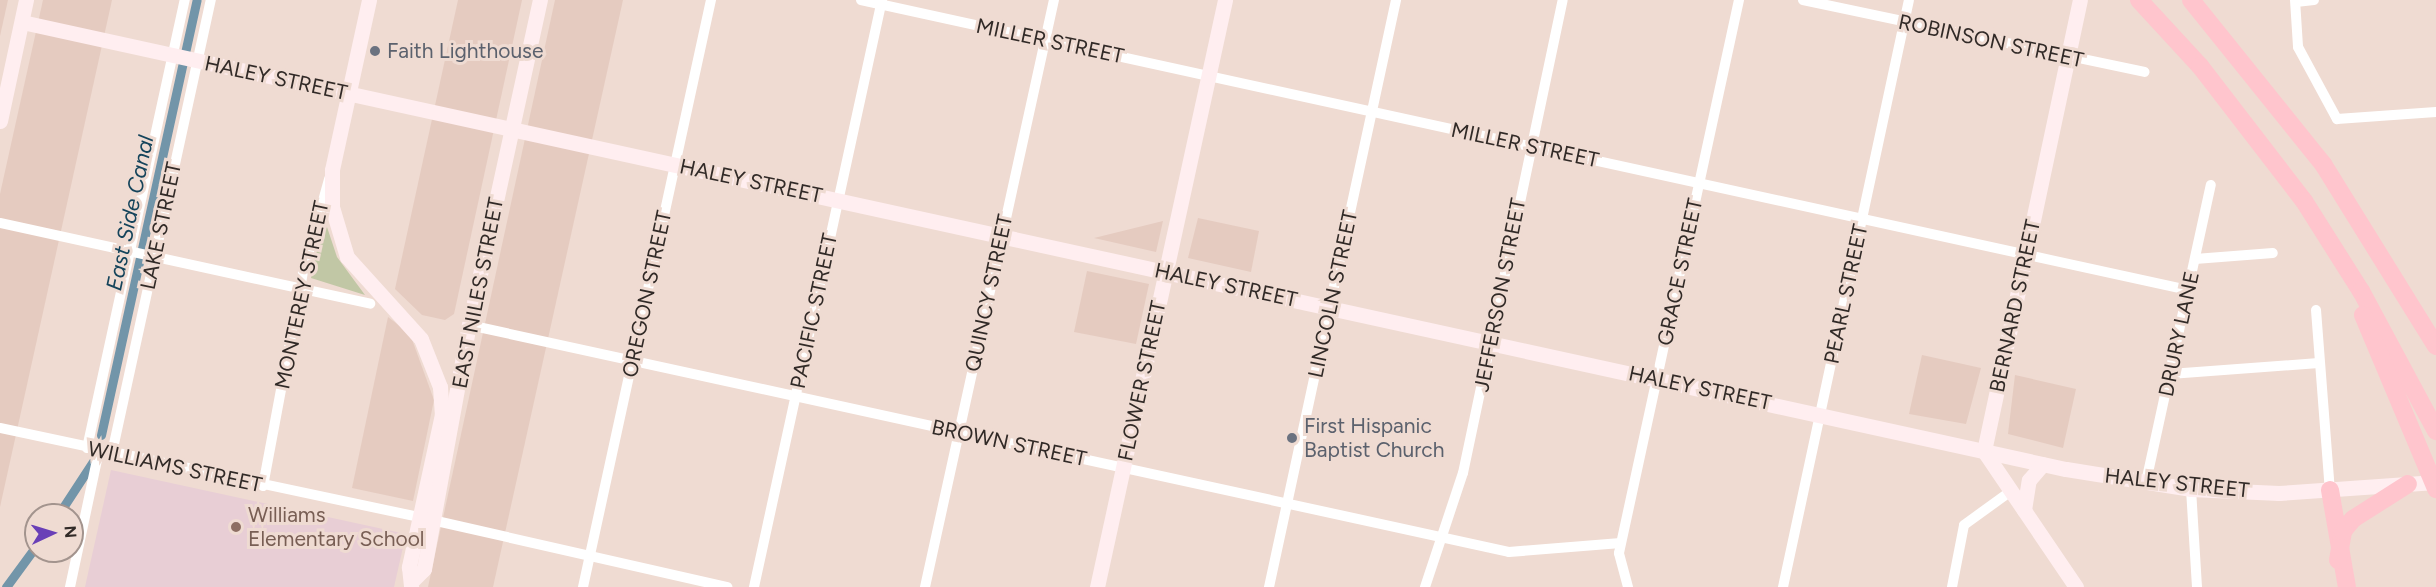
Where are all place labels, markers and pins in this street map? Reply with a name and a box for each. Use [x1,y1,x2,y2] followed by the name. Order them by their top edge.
[387,38,543,64] place label: Faith Lighthouse
[368,44,382,58] marker: Faith Lighthouse
[1304,413,1444,463] place label: First Hispanic Baptist Church
[1285,431,1299,445] marker: First Hispanic Baptist Church
[248,502,424,552] place label: Williams Elementary School
[229,520,243,534] marker: Williams Elementary School

